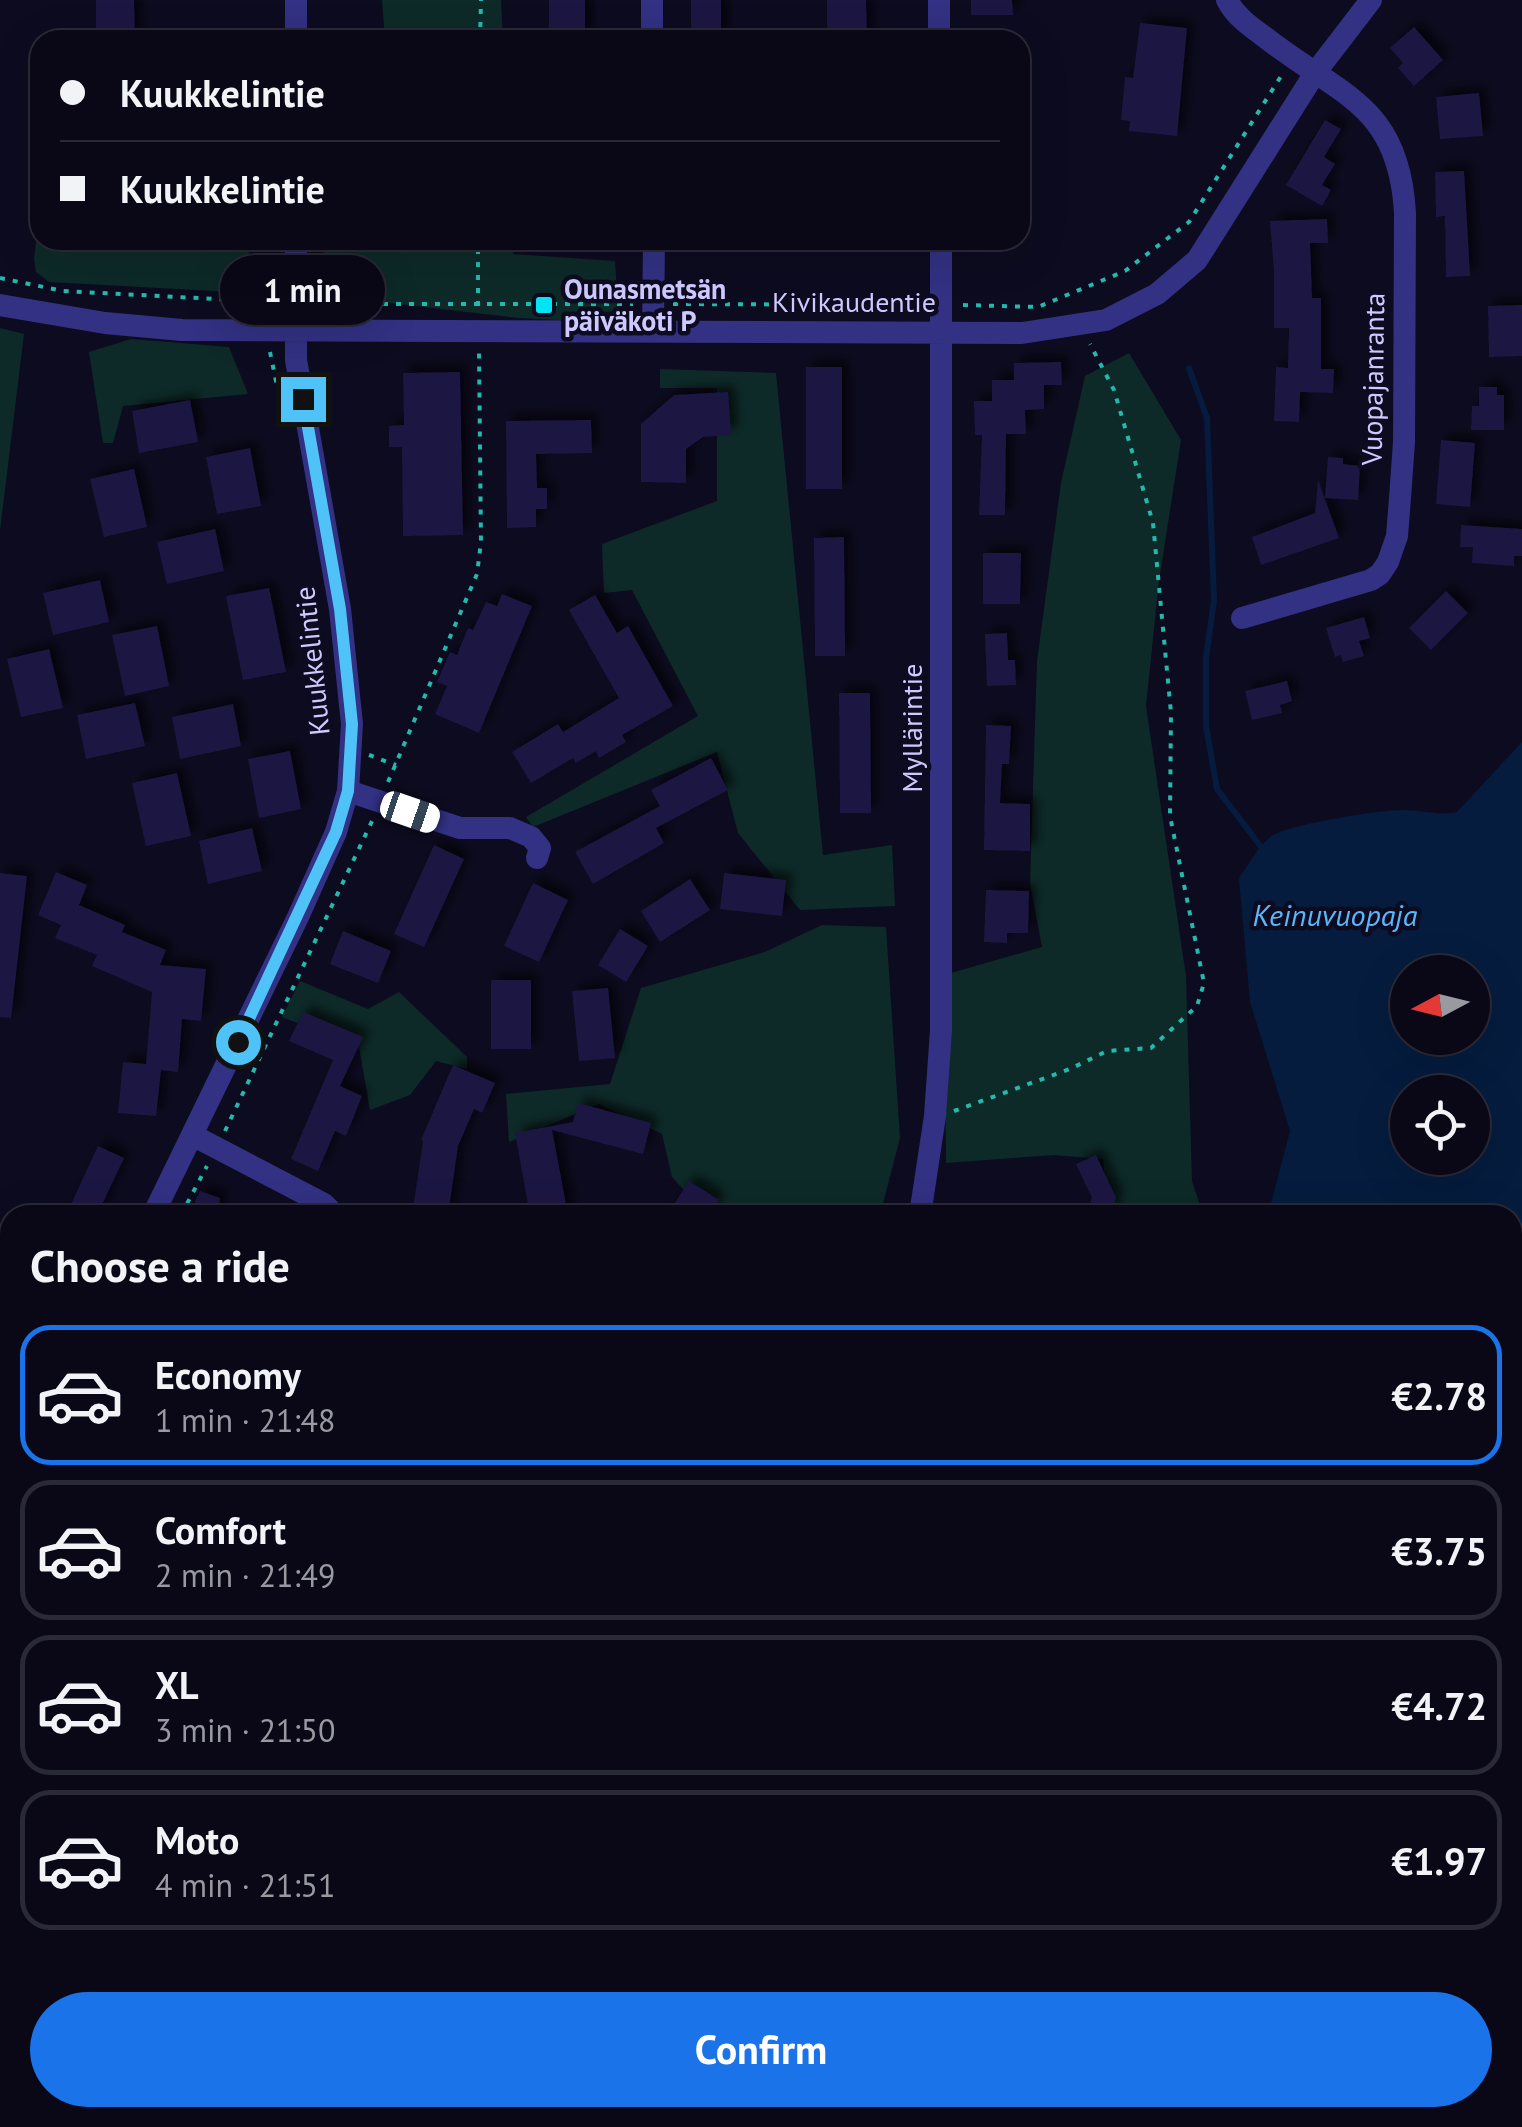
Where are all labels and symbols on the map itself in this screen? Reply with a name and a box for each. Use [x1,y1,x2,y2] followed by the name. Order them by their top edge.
[220,254,386,324] callout: 1 min
[564,270,726,339] place label: Ounasmetsän päiväkoti P
[772,283,936,320] street label: Kivikaudentie
[1352,292,1393,467] street label: Vuopajanranta
[533,294,555,316] marker: Ounasmetsän päiväkoti P
[281,377,326,422] route end
[285,585,338,737] street label: Kuukkelintie
[893,664,930,793] street label: Myllärintie
[377,788,443,836] car
[1253,895,1418,934] water label: Keinuvuopaja
[1390,955,1490,1055] north arrow
[216,1020,261,1065] route start

